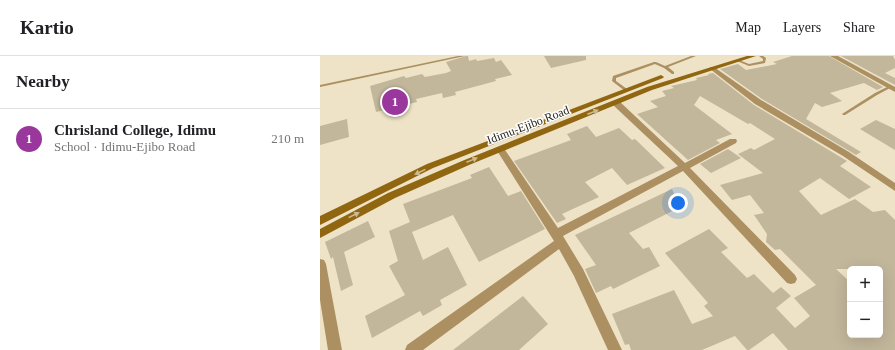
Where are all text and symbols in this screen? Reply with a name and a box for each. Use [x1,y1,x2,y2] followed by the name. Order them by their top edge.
[20,17,74,38] text: Kartio
[735,20,761,35] text: Map
[783,20,821,35] text: Layers
[843,20,875,35] text: Share
[16,72,70,91] text: Nearby
[382,87,408,117] pin: 1
[485,103,571,147] street label: Idimu-Ejibo Road
[587,109,599,115] one-way arrow
[54,122,216,138] text: Chrisland College, Idimu
[26,131,32,146] text: 1
[271,131,304,146] text: 210 m
[54,139,195,154] text: School · Idimu-Ejibo Road
[466,157,477,163] one-way arrow
[414,169,425,175] one-way arrow
[668,193,688,213] your location
[348,212,360,218] one-way arrow
[847,266,883,338] map controls
[847,266,883,302] button: +
[847,302,883,338] button: −

